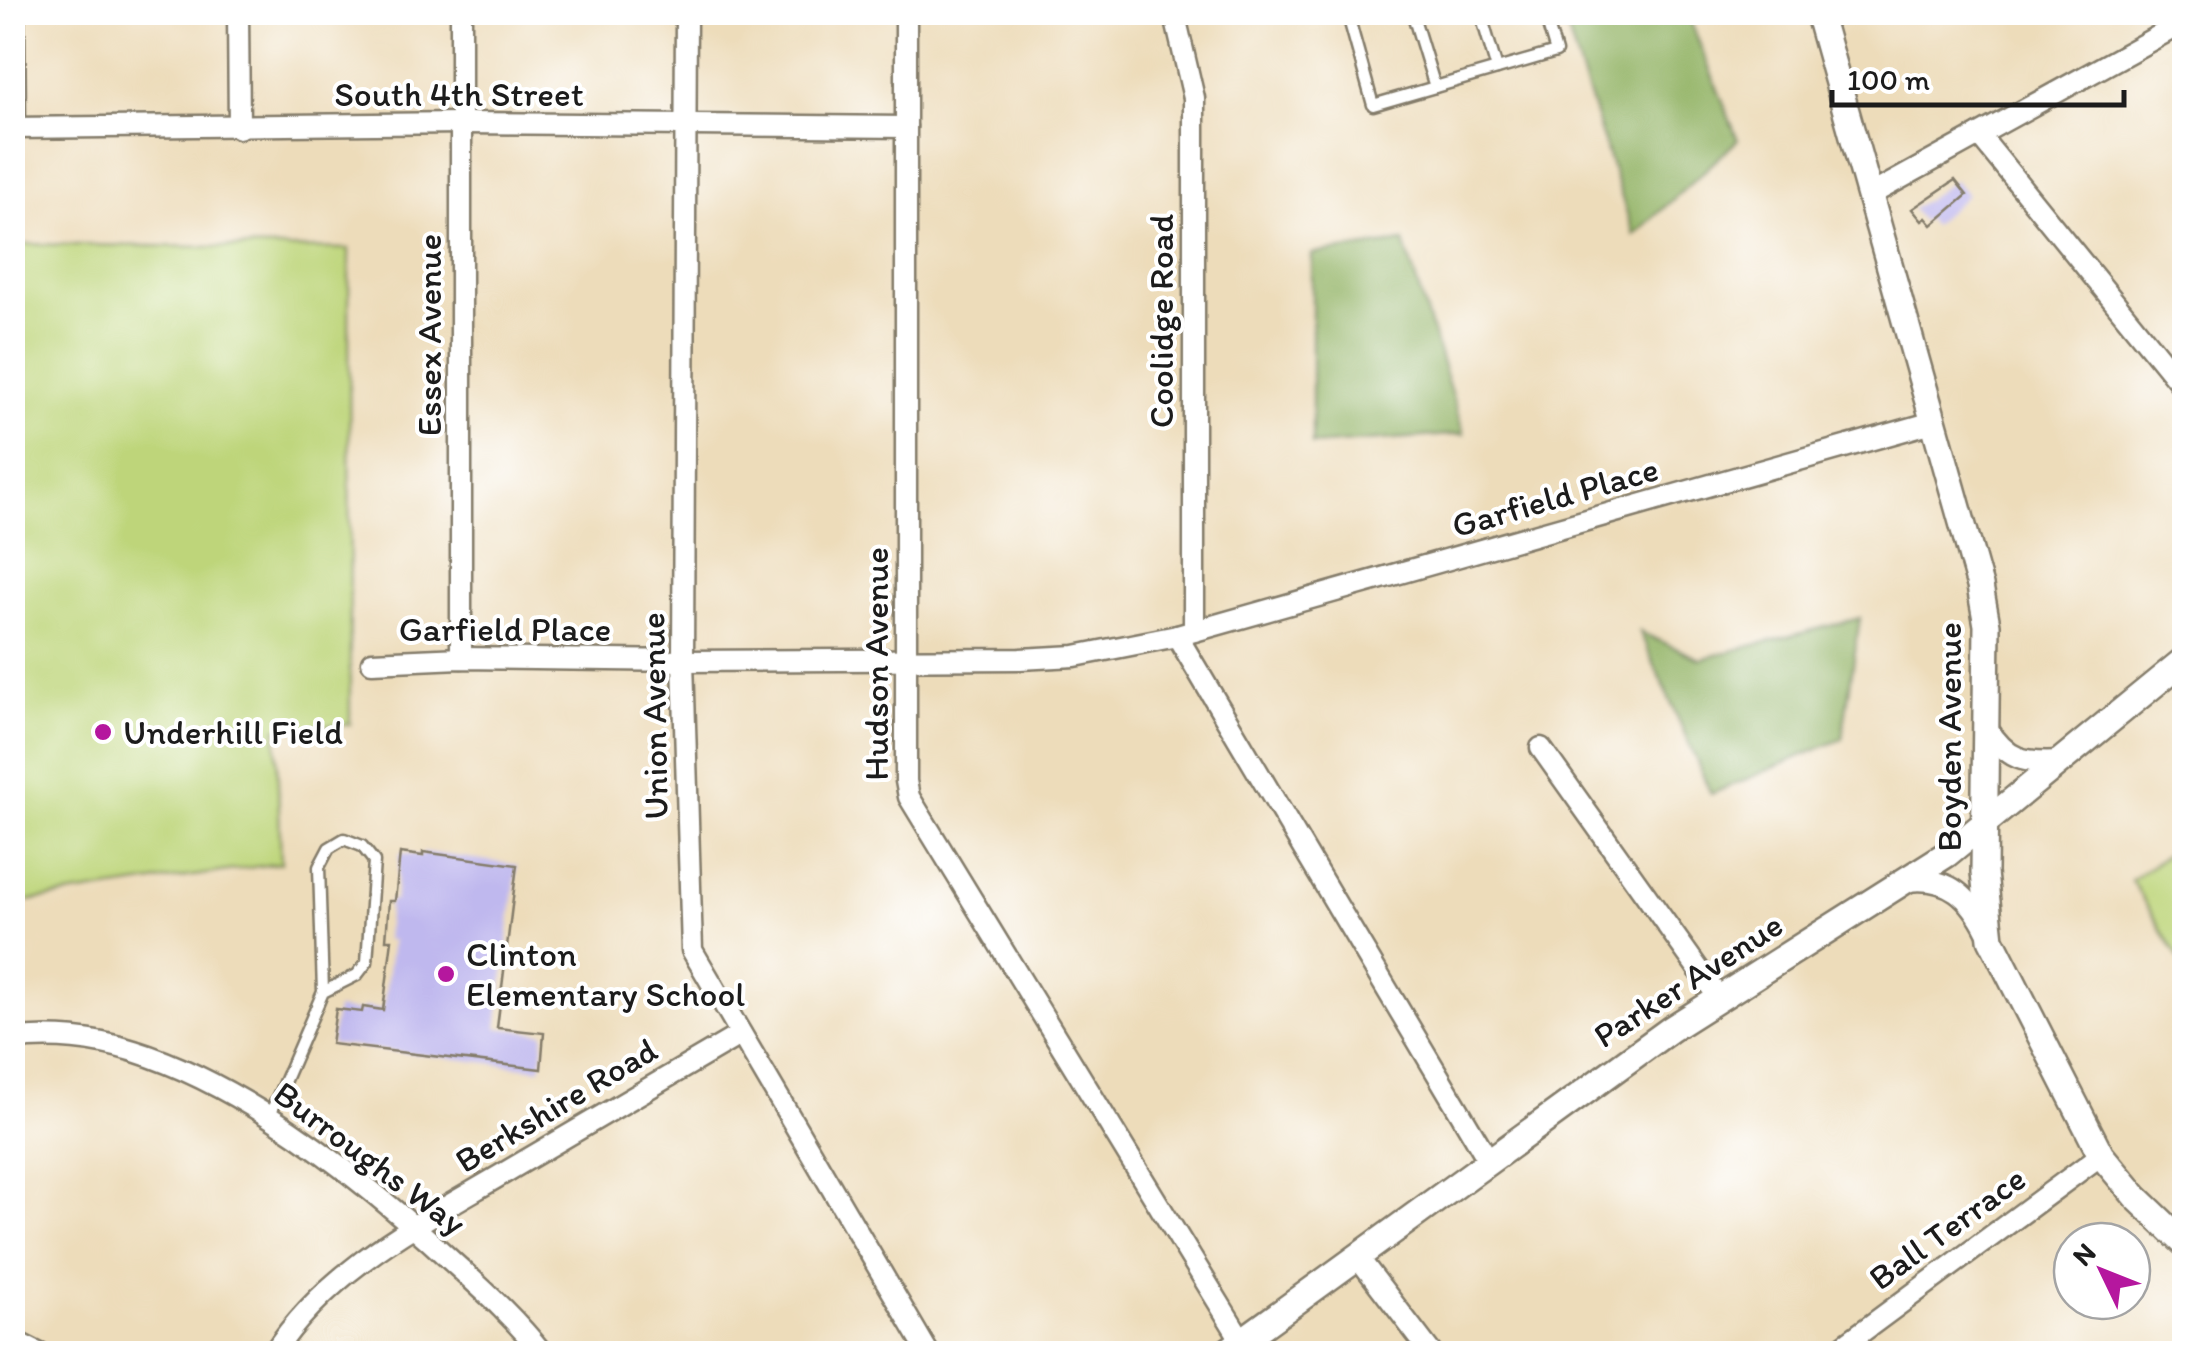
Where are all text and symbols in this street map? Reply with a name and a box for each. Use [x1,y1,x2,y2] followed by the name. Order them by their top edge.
[1832,45,2124,107] scale bar
[1847,61,1930,98] text: 100 m
[334,73,584,115] street label: South 4th Street
[1140,214,1182,428] street label: Coolidge Road
[408,234,450,436] street label: Essex Avenue
[1447,448,1663,546] street label: Garfield Place
[855,547,897,781] street label: Hudson Avenue
[399,608,611,650] street label: Garfield Place
[631,612,677,820] street label: Union Avenue
[1928,622,1970,852] street label: Boyden Avenue
[123,711,343,753] place label: Underhill Field
[92,721,114,743] marker: Underhill Field
[1586,903,1790,1057] street label: Parker Avenue
[466,933,745,1015] place label: Clinton Elementary School
[435,963,457,985] marker: Clinton Elementary School
[448,1028,664,1182] street label: Berkshire Road
[266,1072,475,1244] street label: Burroughs Way
[1860,1157,2034,1299] street label: Ball Terrace
[2052,1221,2152,1321] north arrow
[2065,1235,2103,1272] text: N

